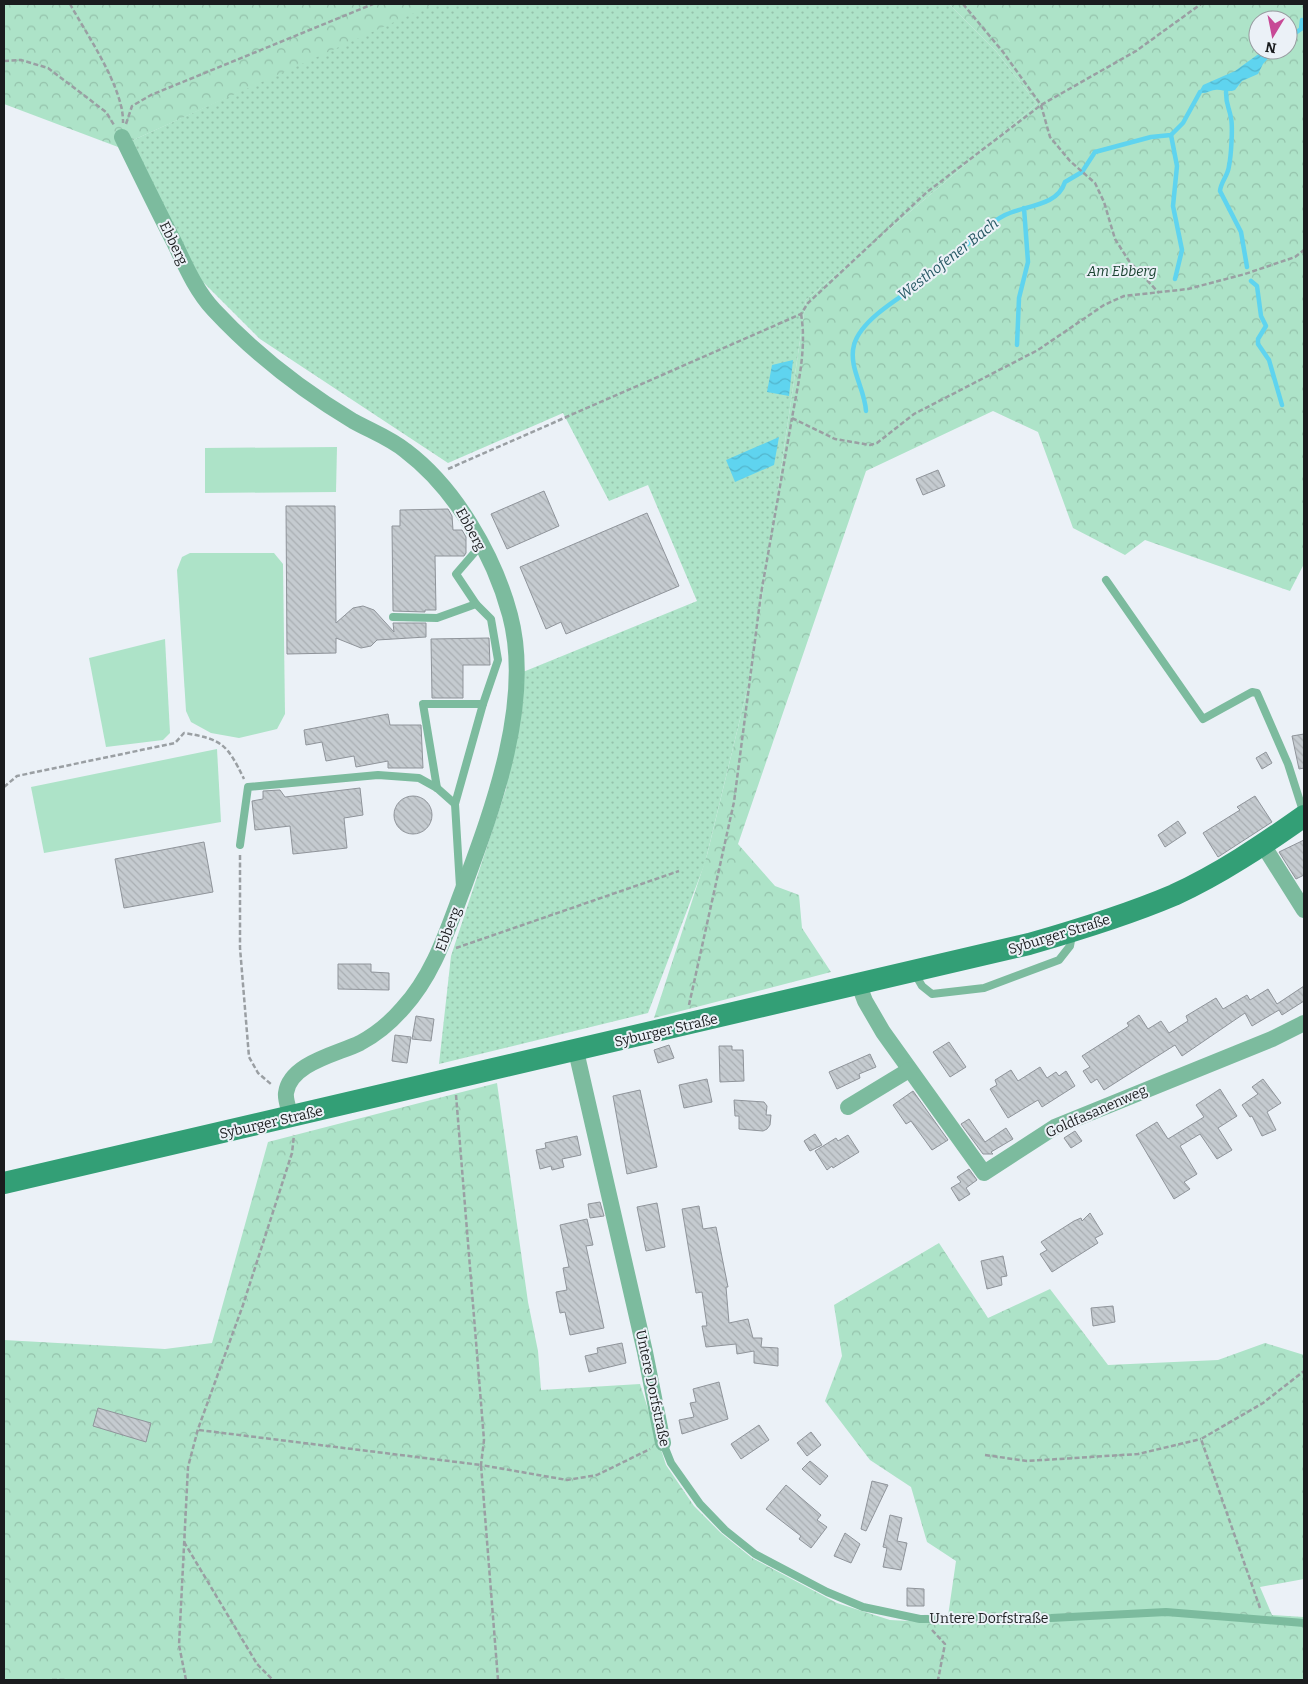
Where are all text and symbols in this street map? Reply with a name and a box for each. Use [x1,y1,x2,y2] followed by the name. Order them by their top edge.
[1248,10,1298,60] north arrow
[1264,38,1278,57] text: N
[894,214,1002,304] water label: Westhofener Bach
[156,219,191,268] street label: Ebberg
[1086,263,1157,280] park label: Am Ebberg
[452,505,489,554] street label: Ebberg
[432,904,465,954] street label: Ebberg
[1006,911,1112,958] street label: Syburger Straße
[613,1010,719,1051] street label: Syburger Straße
[1043,1081,1150,1141] street label: Goldfasanenweg
[218,1102,324,1143] street label: Syburger Straße
[632,1328,673,1448] street label: Untere Dorfstraße
[930,1610,1048,1627] street label: Untere Dorfstraße

